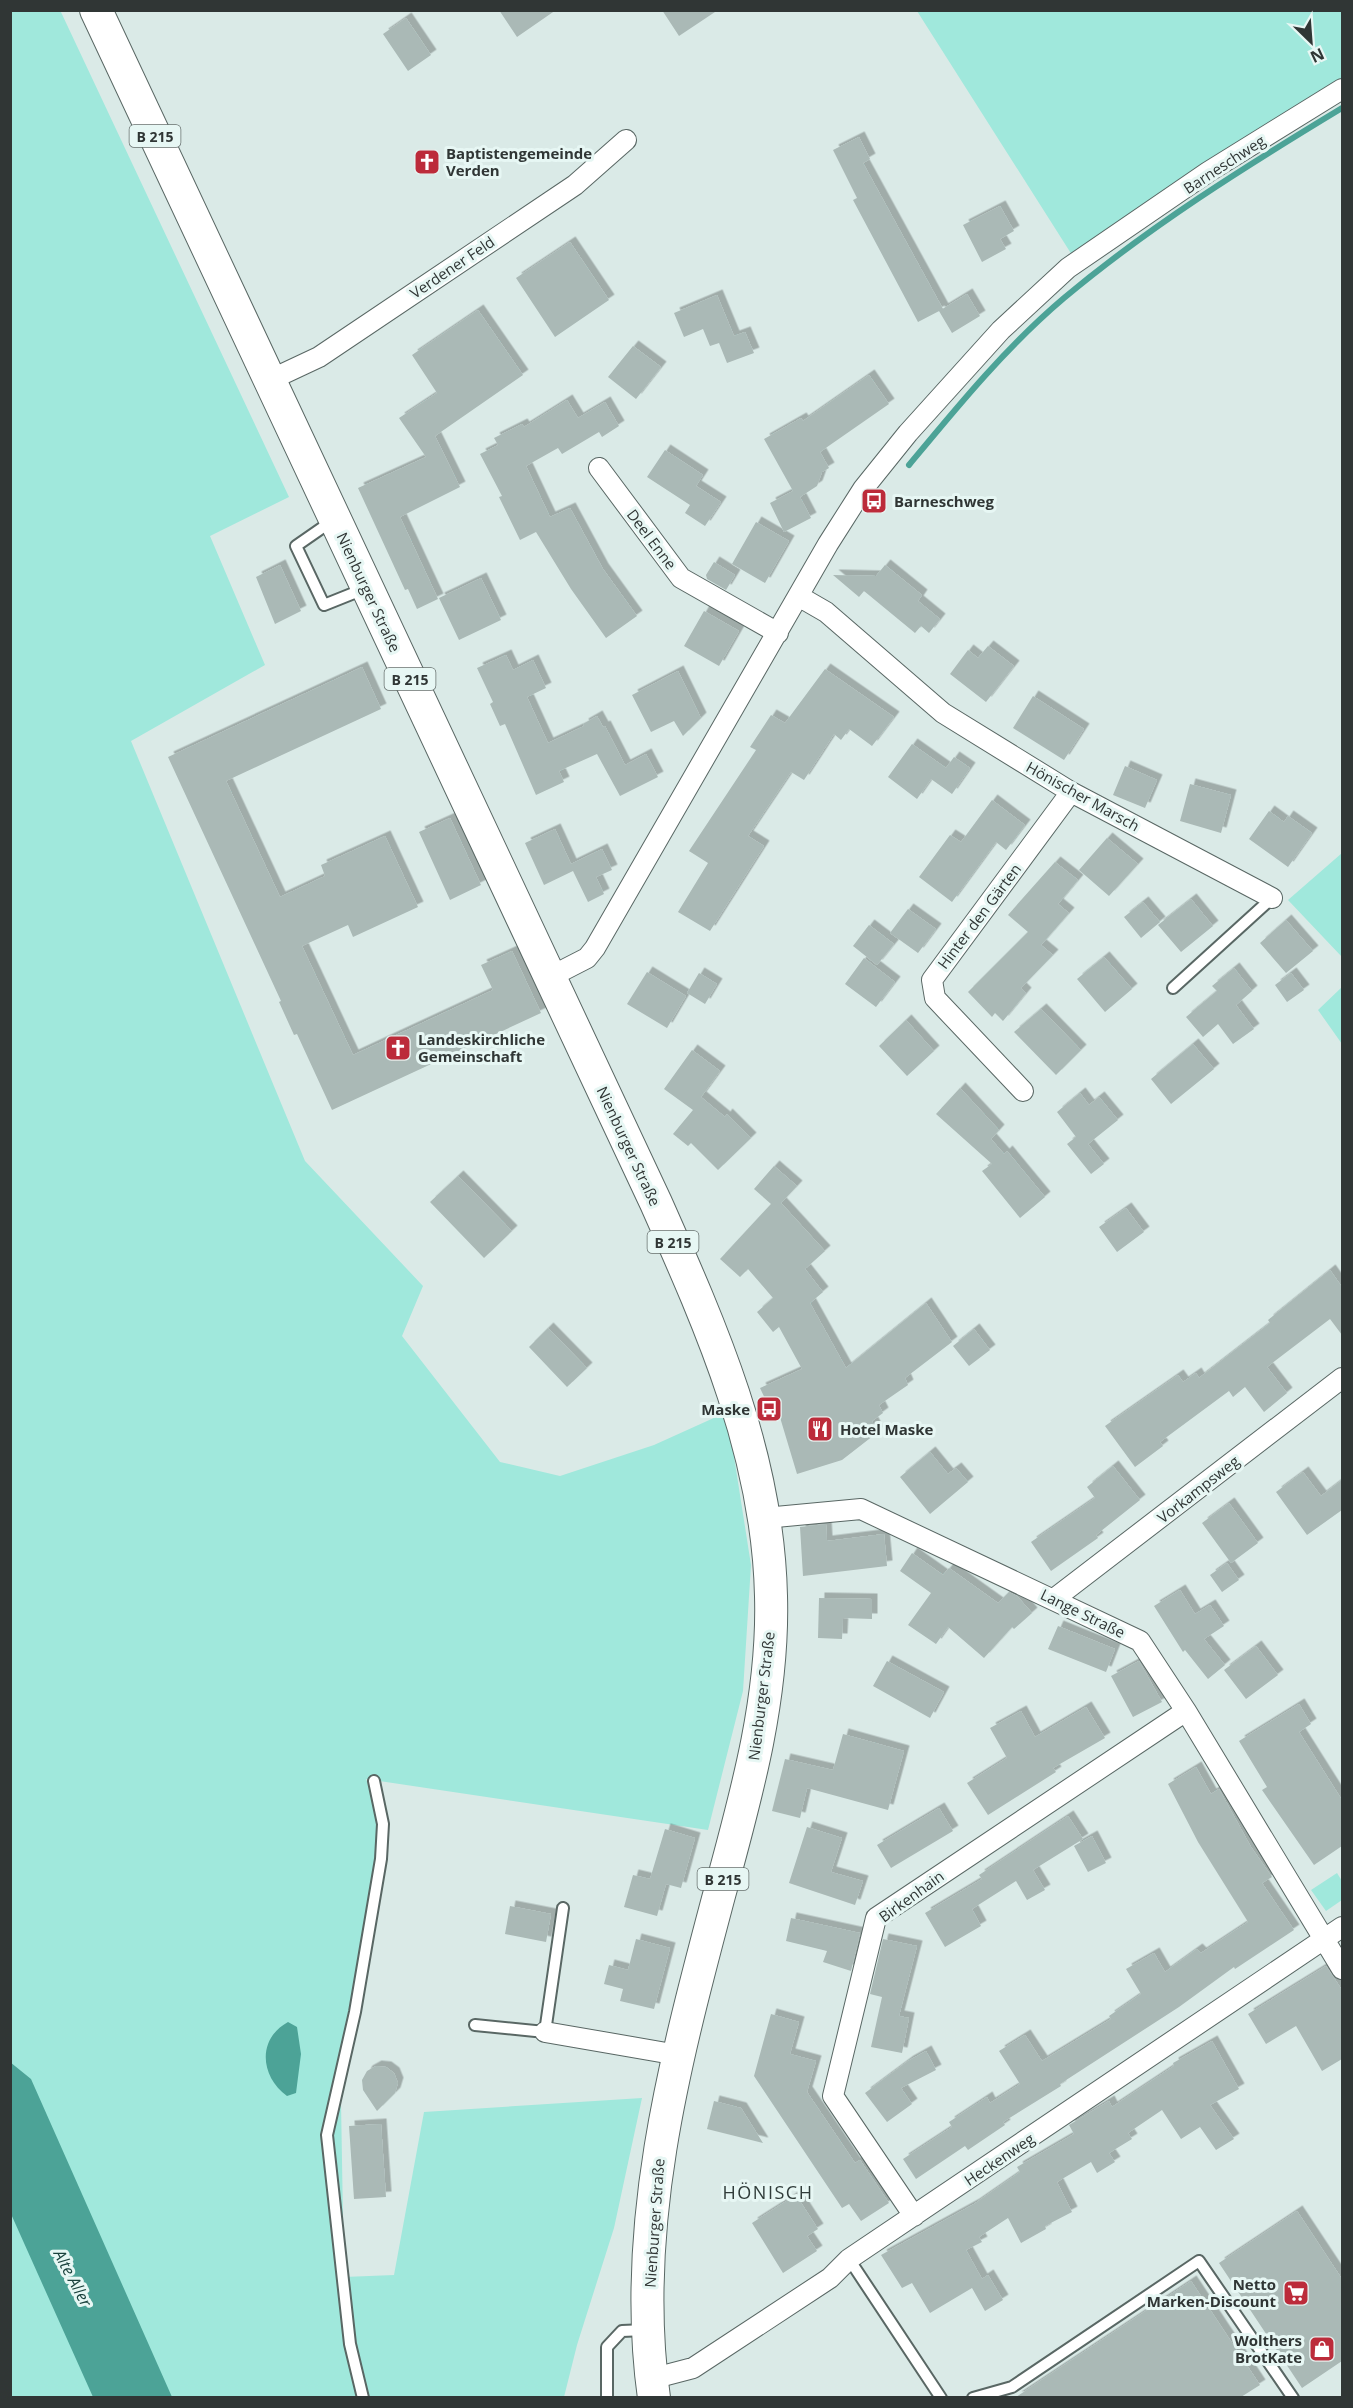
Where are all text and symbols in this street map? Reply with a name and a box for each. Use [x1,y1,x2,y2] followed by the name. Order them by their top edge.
[1281,12,1341,72] north arrow
[1307,43,1328,68] text: N
[130,125,180,147] road number: B 215
[1179,130,1269,198] street label: Barneschweg
[446,143,592,180] place label: Baptistengemeinde Verden
[412,147,442,177] church icon: Baptistengemeinde Verden
[406,231,498,303] street label: Verdener Feld
[859,486,889,516] bus stop icon: Barneschweg
[894,491,994,511] place label: Barneschweg
[623,505,681,573] street label: Deel Enne
[333,529,405,655] street label: Nienburger Straße
[384,668,436,690] road number: B 215
[1023,757,1143,835] street label: Hönischer Marsch
[933,859,1025,973] street label: Hinter den Gärten
[418,1029,545,1066] place label: Landeskirchliche Gemeinschaft
[383,1033,413,1063] church icon: Landeskirchliche Gemeinschaft
[593,1083,665,1209] street label: Nienburger Straße
[648,1231,698,1253] road number: B 215
[754,1394,784,1424] bus stop icon: Maske
[701,1399,750,1419] place label: Maske
[805,1414,835,1444] restaurant icon: Hotel Maske
[840,1419,934,1439] place label: Hotel Maske
[1153,1451,1243,1527] street label: Vorkampsweg
[1037,1584,1129,1642] street label: Lange Straße
[743,1630,779,1762] street label: Nienburger Straße
[875,1866,947,1926] street label: Birkenhain
[698,1868,748,1890] road number: B 215
[960,2128,1038,2190] street label: Heckenweg
[640,2158,668,2288] street label: Nienburger Straße
[723,2180,813,2204] district label: HÖNISCH
[48,2245,98,2311] water label: Alte Aller
[1147,2274,1276,2311] place label: Netto Marken-Discount
[1281,2278,1311,2308] supermarket icon: Netto Marken-Discount
[1234,2330,1302,2367] place label: Wolthers BrotKate
[1307,2334,1337,2364] shop icon: Wolthers BrotKate

